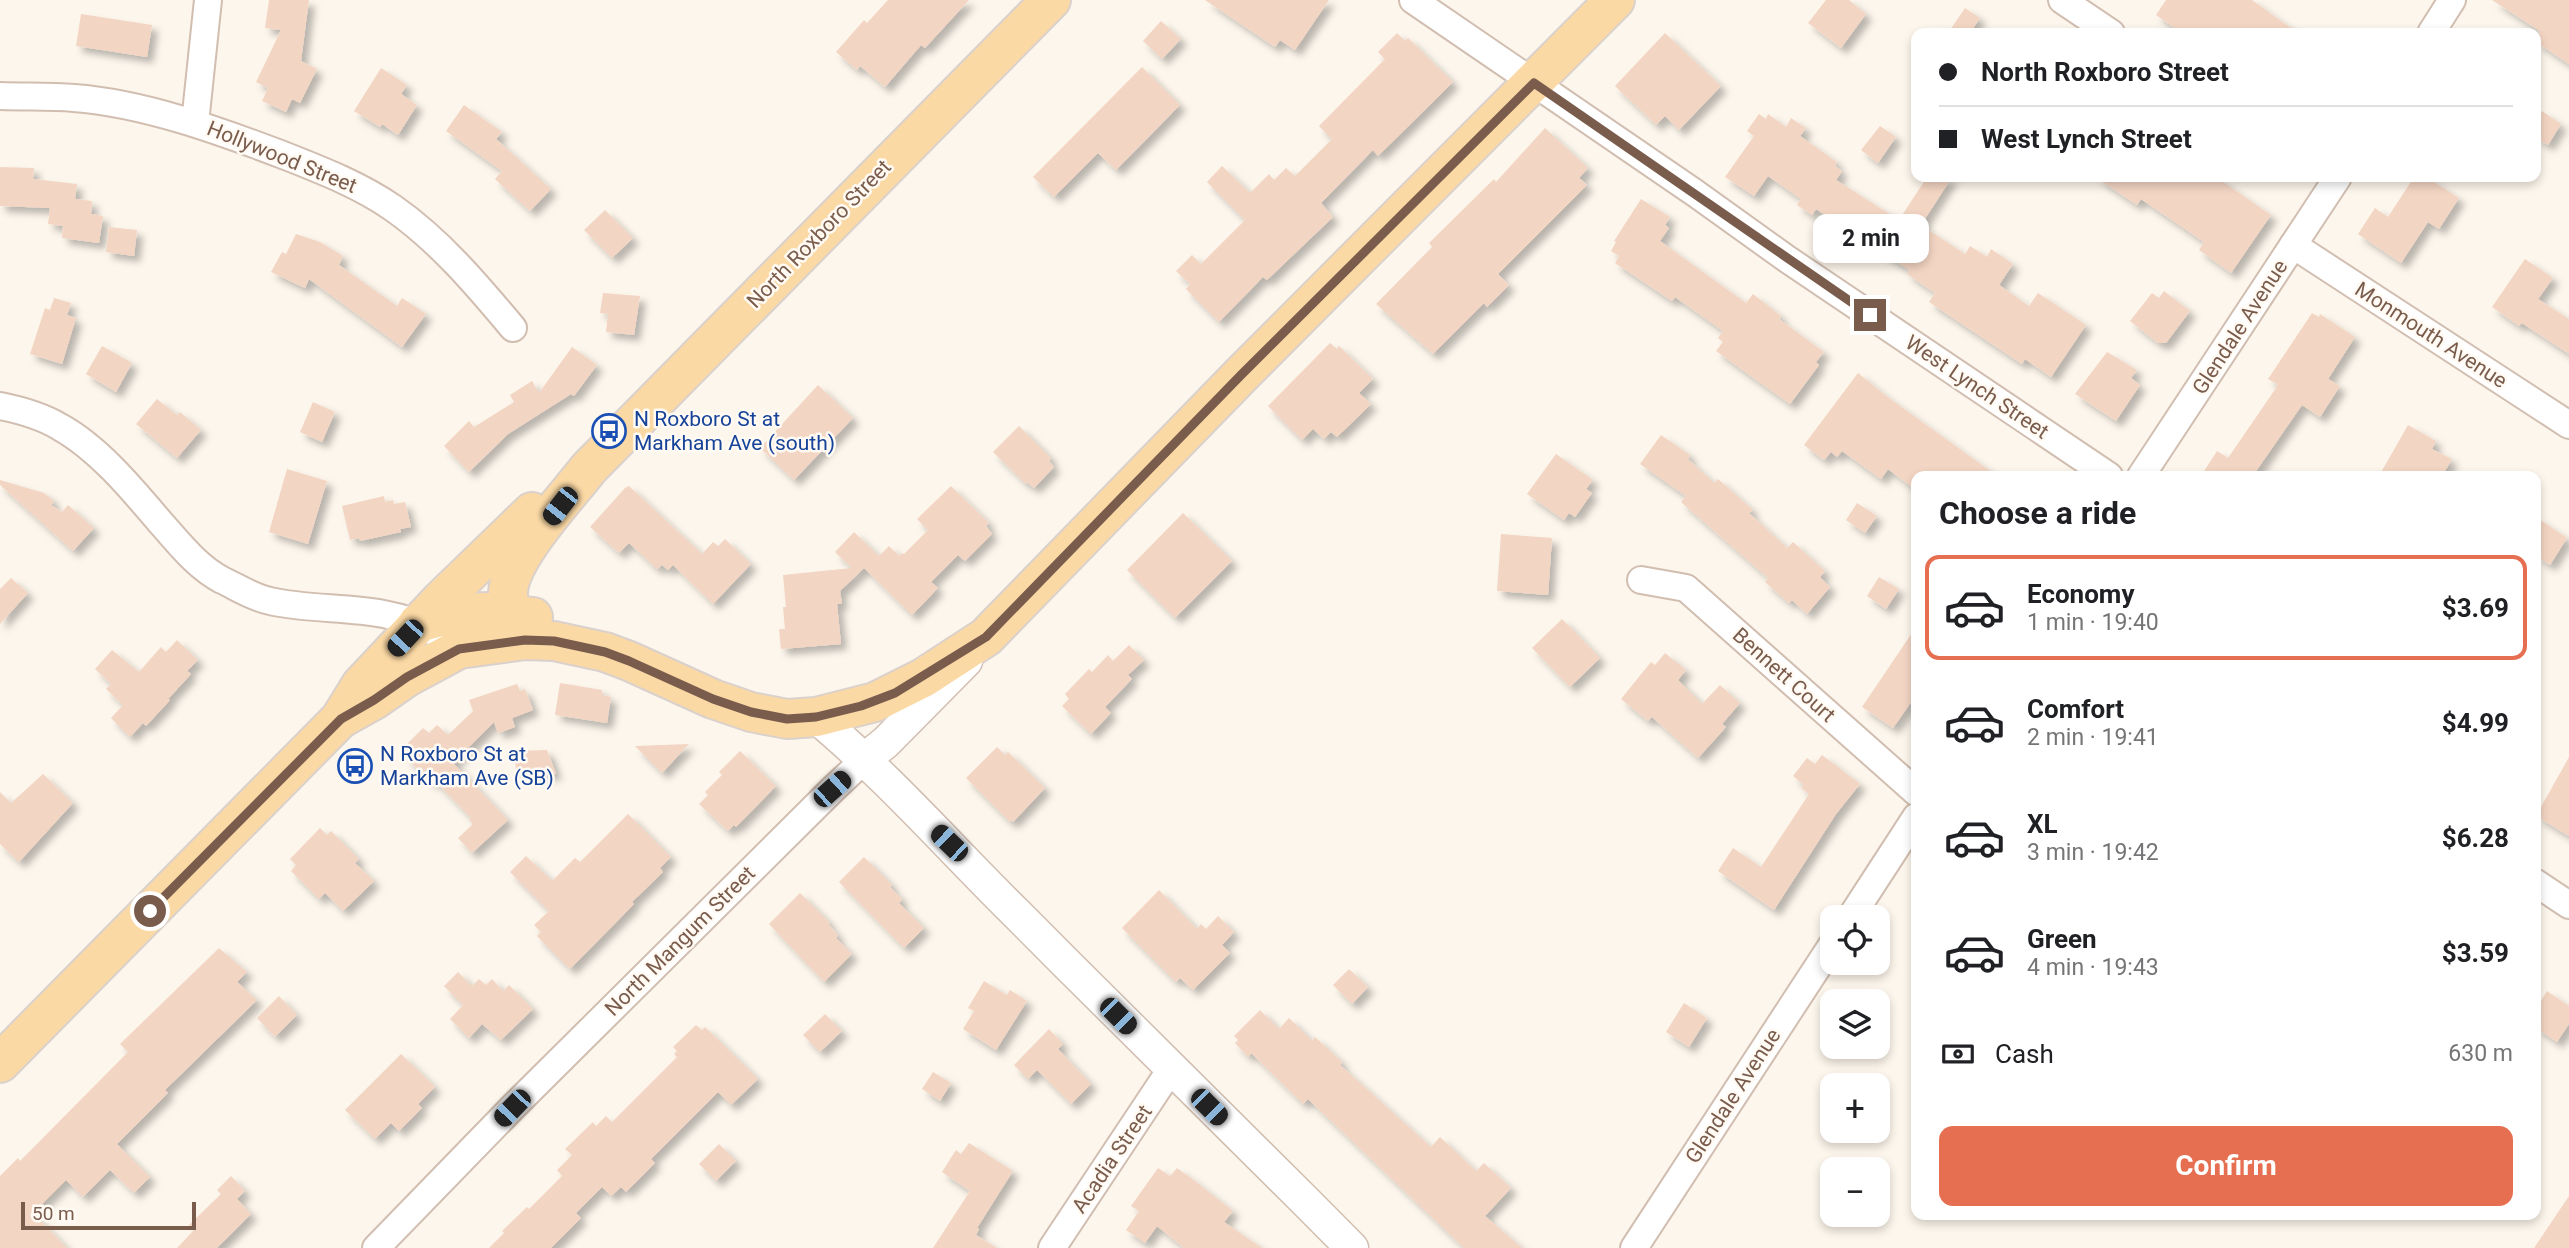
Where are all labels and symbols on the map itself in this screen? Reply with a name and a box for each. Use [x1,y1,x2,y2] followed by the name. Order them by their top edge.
[204,116,360,198] street label: Hollywood Street
[742,155,896,313] street label: North Roxboro Street
[1812,214,1928,262] callout: 2 min
[2188,255,2292,399] street label: Glendale Avenue
[2351,277,2511,393] street label: Monmouth Avenue
[1854,299,1886,331] route end
[1901,330,2053,444] street label: West Lynch Street
[634,407,835,455] place label: N Roxboro St at Markham Ave (south)
[590,412,628,450] bus stop icon: N Roxboro St at Markham Ave (south)
[539,483,582,529] car
[383,615,428,661] car
[1728,623,1840,727] street label: Bennett Court
[380,742,554,790] place label: N Roxboro St at Markham Ave (SB)
[336,747,374,785] bus stop icon: N Roxboro St at Markham Ave (SB)
[810,767,855,811] car
[927,821,972,865] car
[600,861,760,1021] street label: North Mangum Street
[134,895,166,927] route start
[1096,994,1141,1038] car
[1681,1024,1785,1168] street label: Glendale Avenue
[1187,1085,1232,1129] car
[490,1086,535,1130] car
[1067,1100,1157,1218] street label: Acadia Street
[21,1199,196,1231] scale bar

